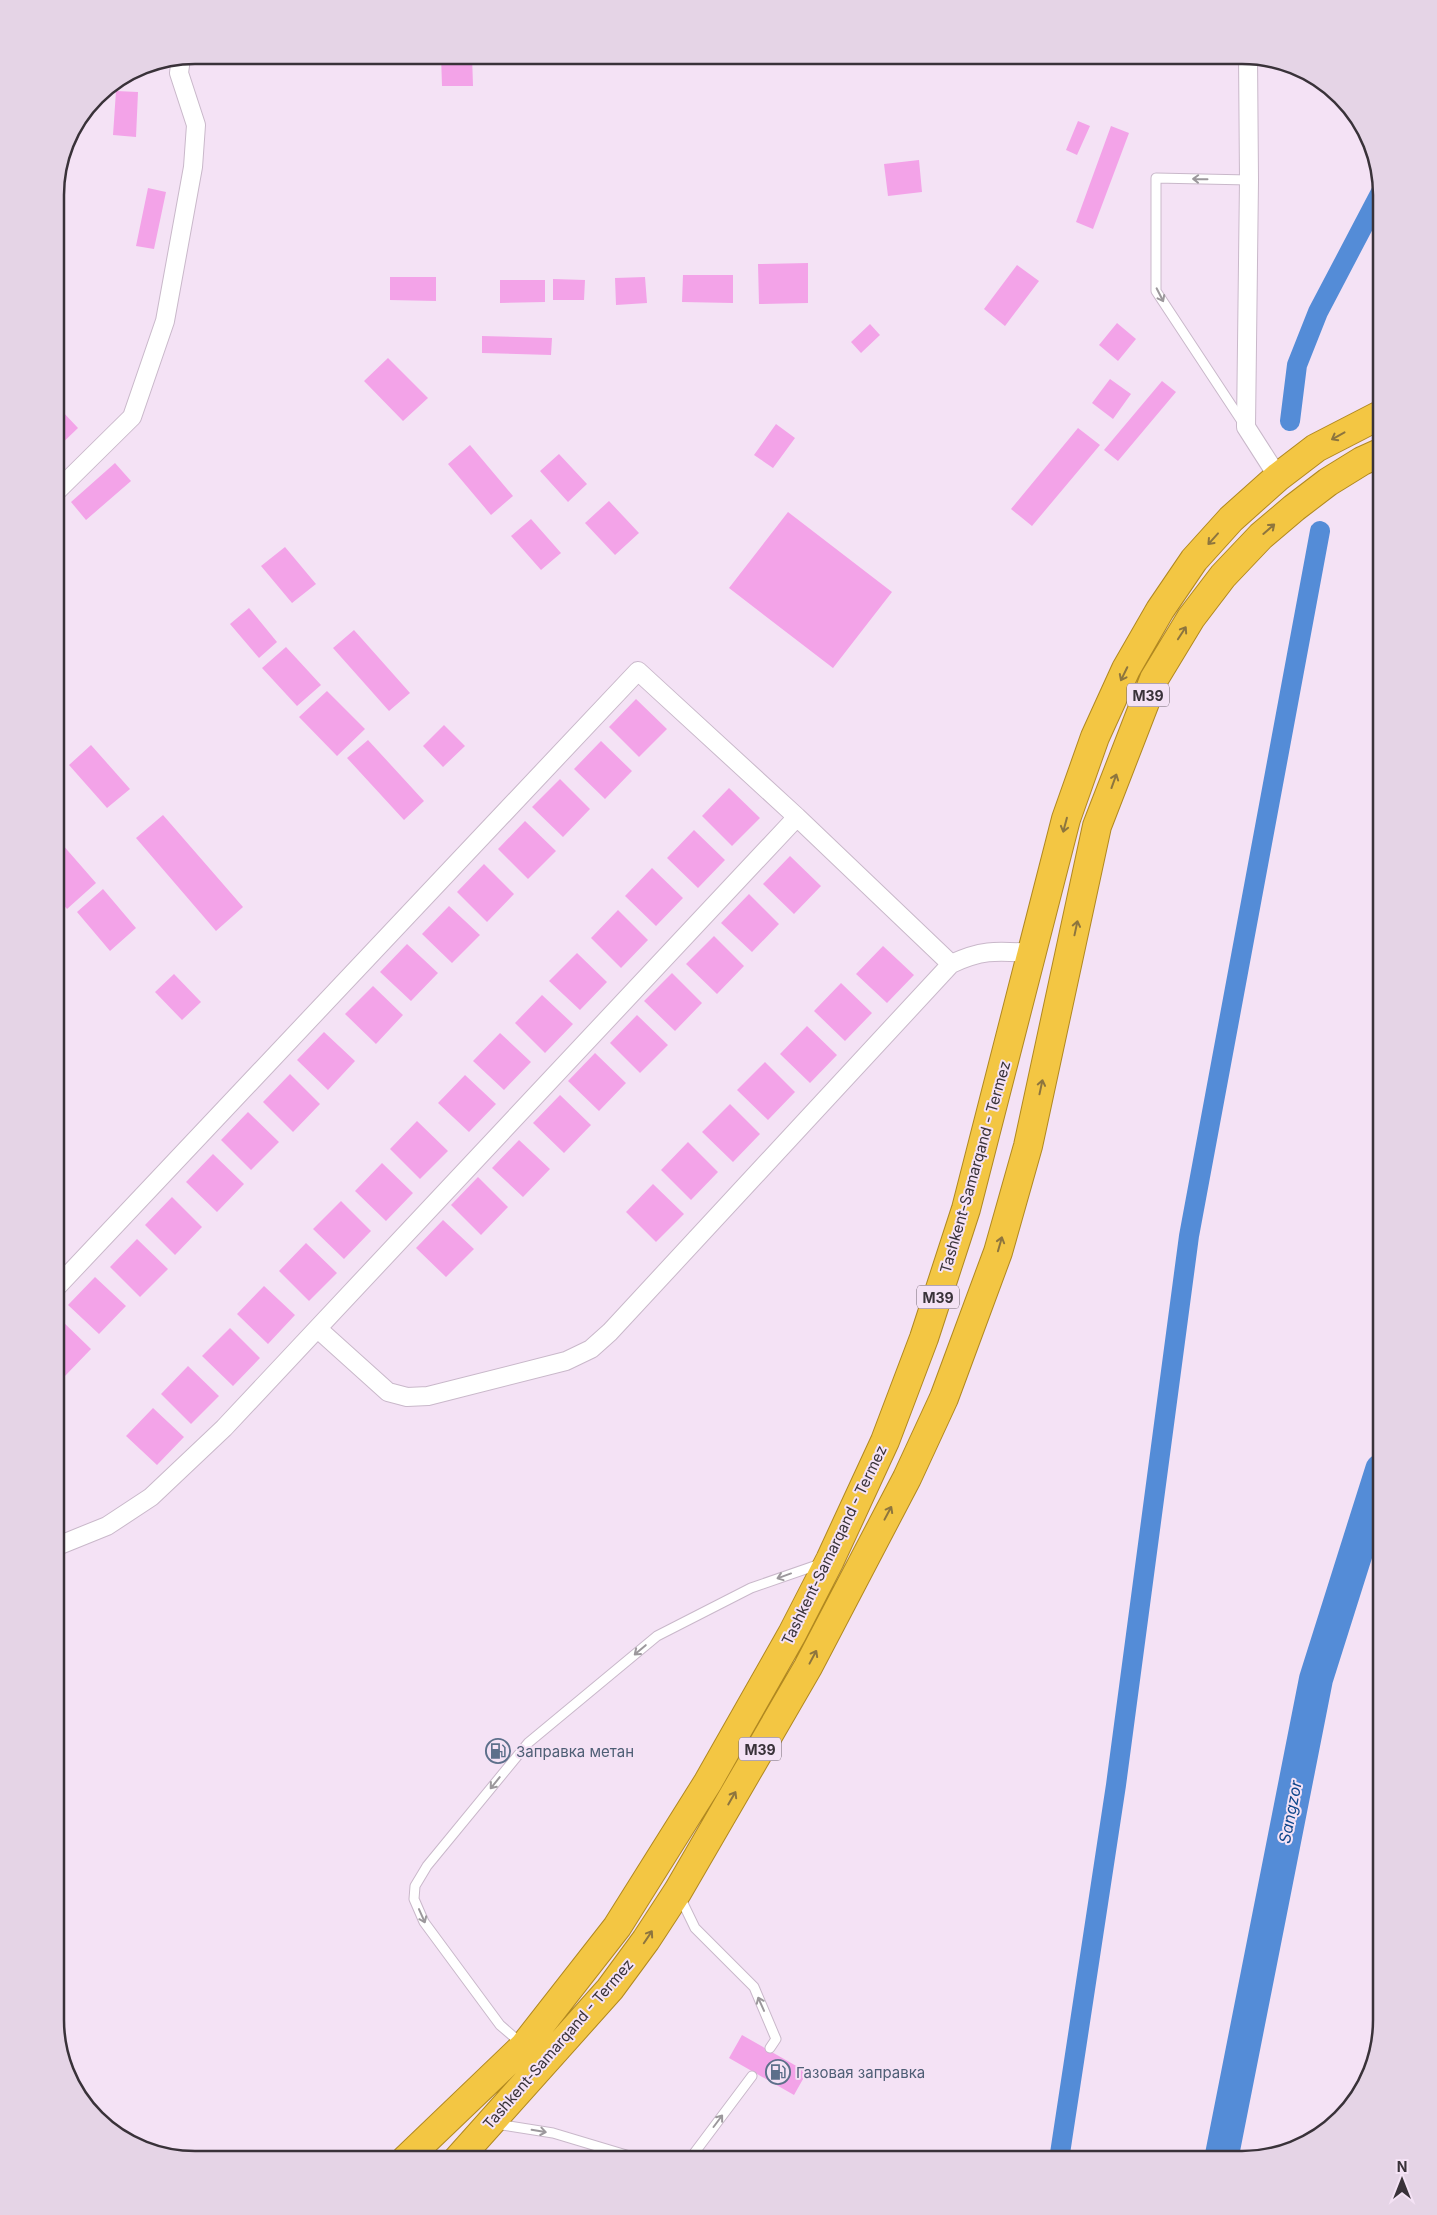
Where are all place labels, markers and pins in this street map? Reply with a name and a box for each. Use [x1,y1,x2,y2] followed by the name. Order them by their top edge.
[485,1738,511,1764] fuel station icon: Заправка метан
[516,1742,634,1761] place label: Заправка метан
[765,2059,791,2085] fuel station icon: Газовая заправка
[796,2063,925,2082] place label: Газовая заправка

